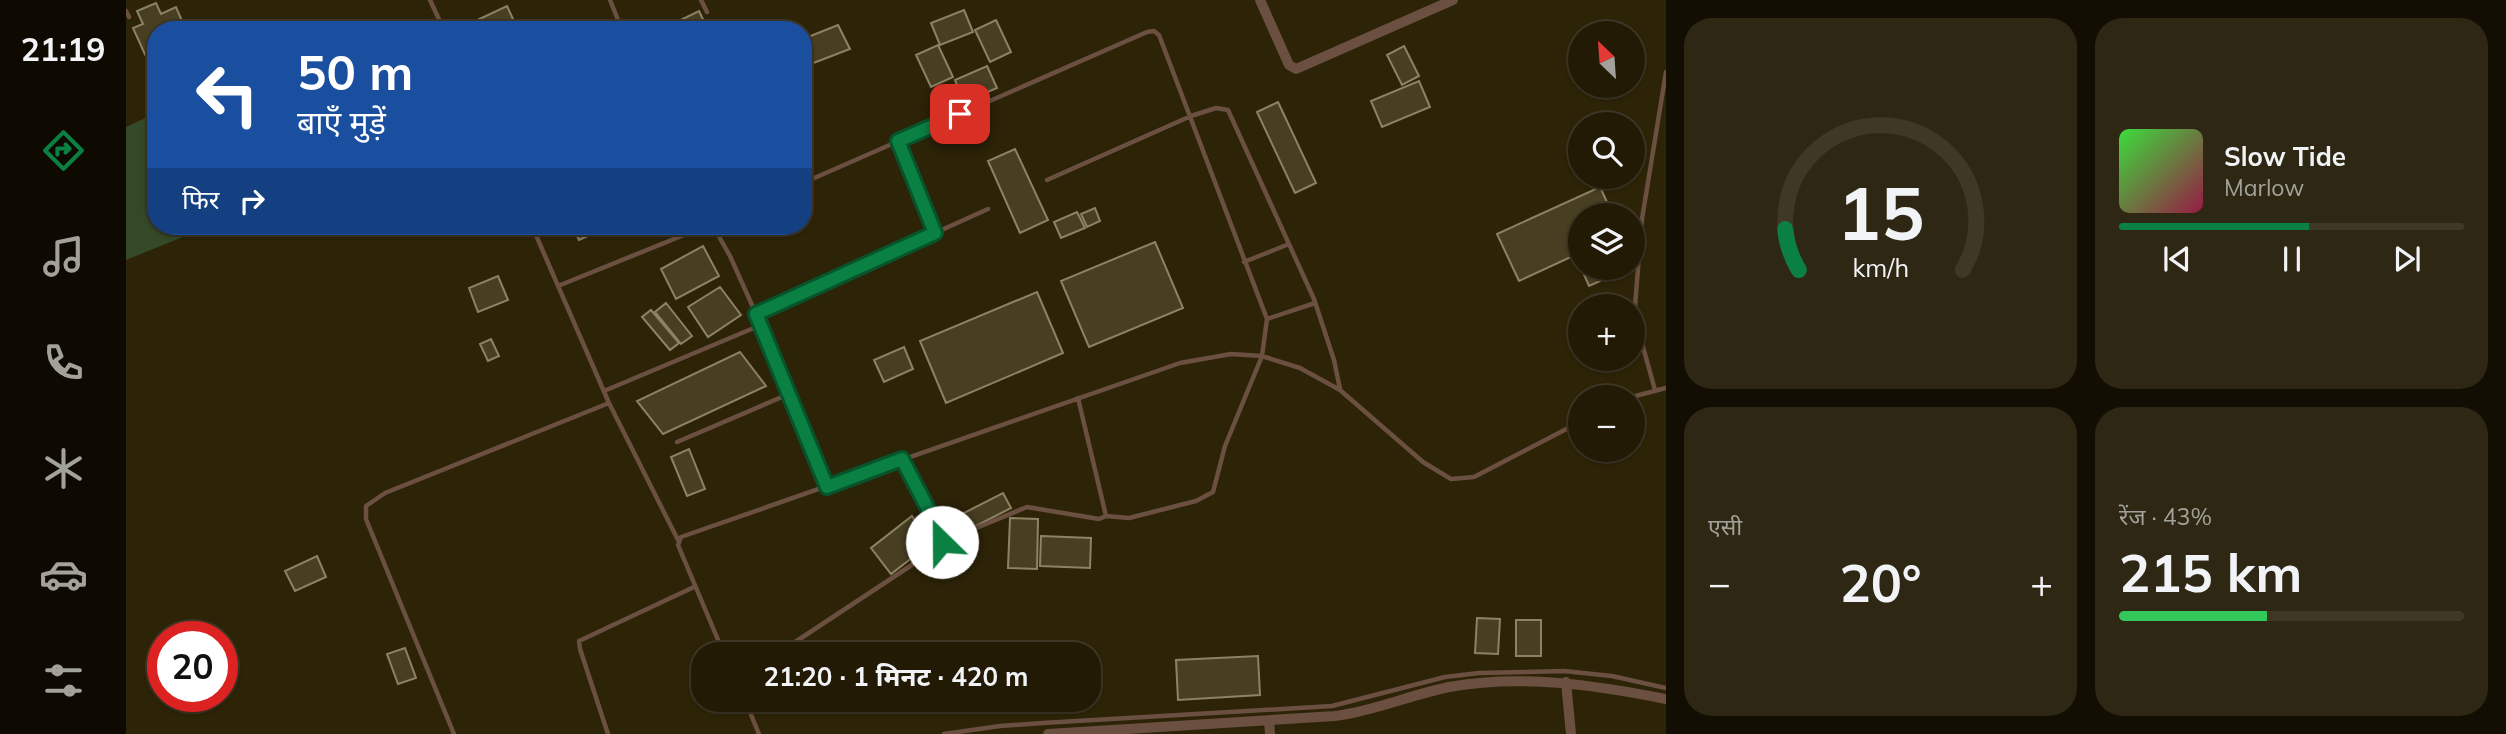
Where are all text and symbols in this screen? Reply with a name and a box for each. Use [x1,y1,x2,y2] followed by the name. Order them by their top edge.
[1568,21,1645,98] north arrow
[1568,21,1645,462] map controls
[21,29,105,69] text: 21:19
[297,41,413,102] text: 50 m
[182,49,273,140] icon: left
[930,84,990,144] pin
[941,95,979,133] icon: arrive
[297,102,386,142] text: बाएँ मुड़ें
[1568,112,1645,189] button: search
[39,126,88,175] icon: directions
[2224,140,2346,173] text: Slow Tide
[1837,167,1924,258] text: 15
[2224,173,2304,202] text: Marlow
[233,182,271,220] icon: right
[182,183,219,216] text: फिर
[1568,203,1645,280] button: layers
[39,232,88,281] icon: music
[2158,240,2196,278] icon: previous
[2273,240,2311,278] icon: pause
[2388,240,2426,278] icon: next
[1852,252,1909,283] text: km/h
[1568,294,1645,371] button: +
[39,338,88,387] icon: phone
[1568,385,1645,462] button: −
[39,444,88,493] icon: climate
[2119,502,2212,531] text: रेंज · 43%
[905,505,979,579] position arrow
[1708,512,1742,541] text: एसी
[2119,540,2302,605] text: 215 km
[39,550,88,599] icon: car
[1839,550,1922,615] text: 20°
[1708,559,1731,607] text: −
[2030,559,2053,607] text: +
[147,621,238,712] speed limit sign: 20
[39,656,88,705] icon: filters
[764,660,1029,693] text: 21:20 · 1 मिनट · 420 m

